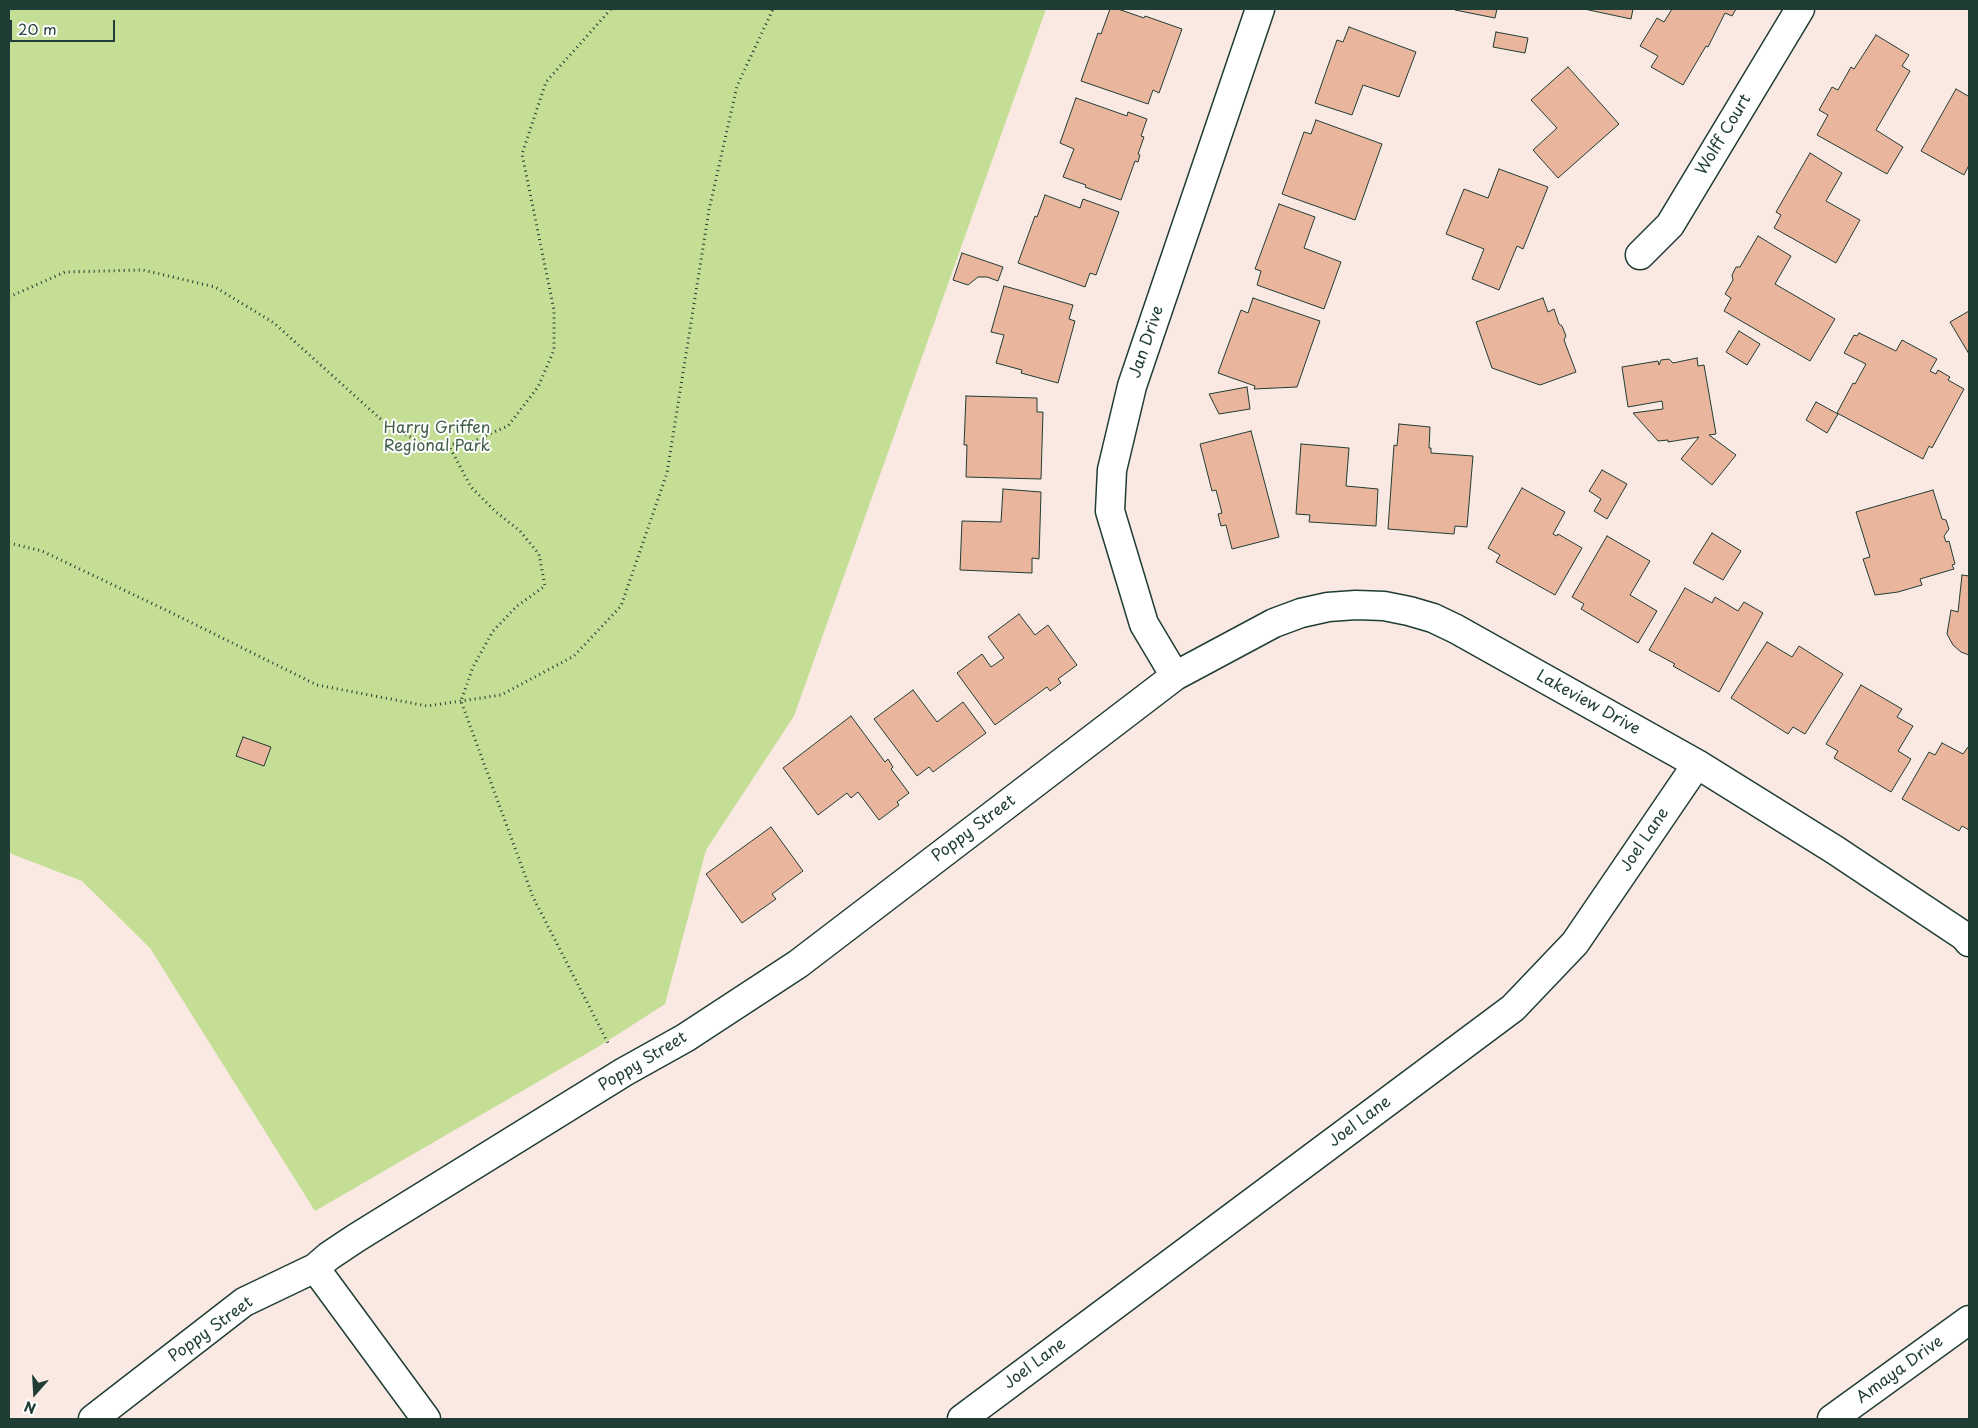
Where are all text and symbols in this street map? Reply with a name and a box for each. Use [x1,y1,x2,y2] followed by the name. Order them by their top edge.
[12,10,118,42] scale bar
[18,17,57,40] text: 20 m
[1692,91,1756,179] street label: Wolff Court
[1126,303,1168,381] street label: Jan Drive
[384,419,490,457] park label: Harry Griffen Regional Park
[1533,667,1643,739] street label: Lakeview Drive
[928,791,1020,867] street label: Poppy Street
[1617,804,1673,876] street label: Joel Lane
[595,1028,691,1096] street label: Poppy Street
[1325,1092,1395,1152] street label: Joel Lane
[165,1293,257,1367] street label: Poppy Street
[1853,1332,1947,1408] street label: Amaya Drive
[1000,1334,1070,1394] street label: Joel Lane
[10,1368,60,1418] north arrow
[21,1396,39,1419] text: N

